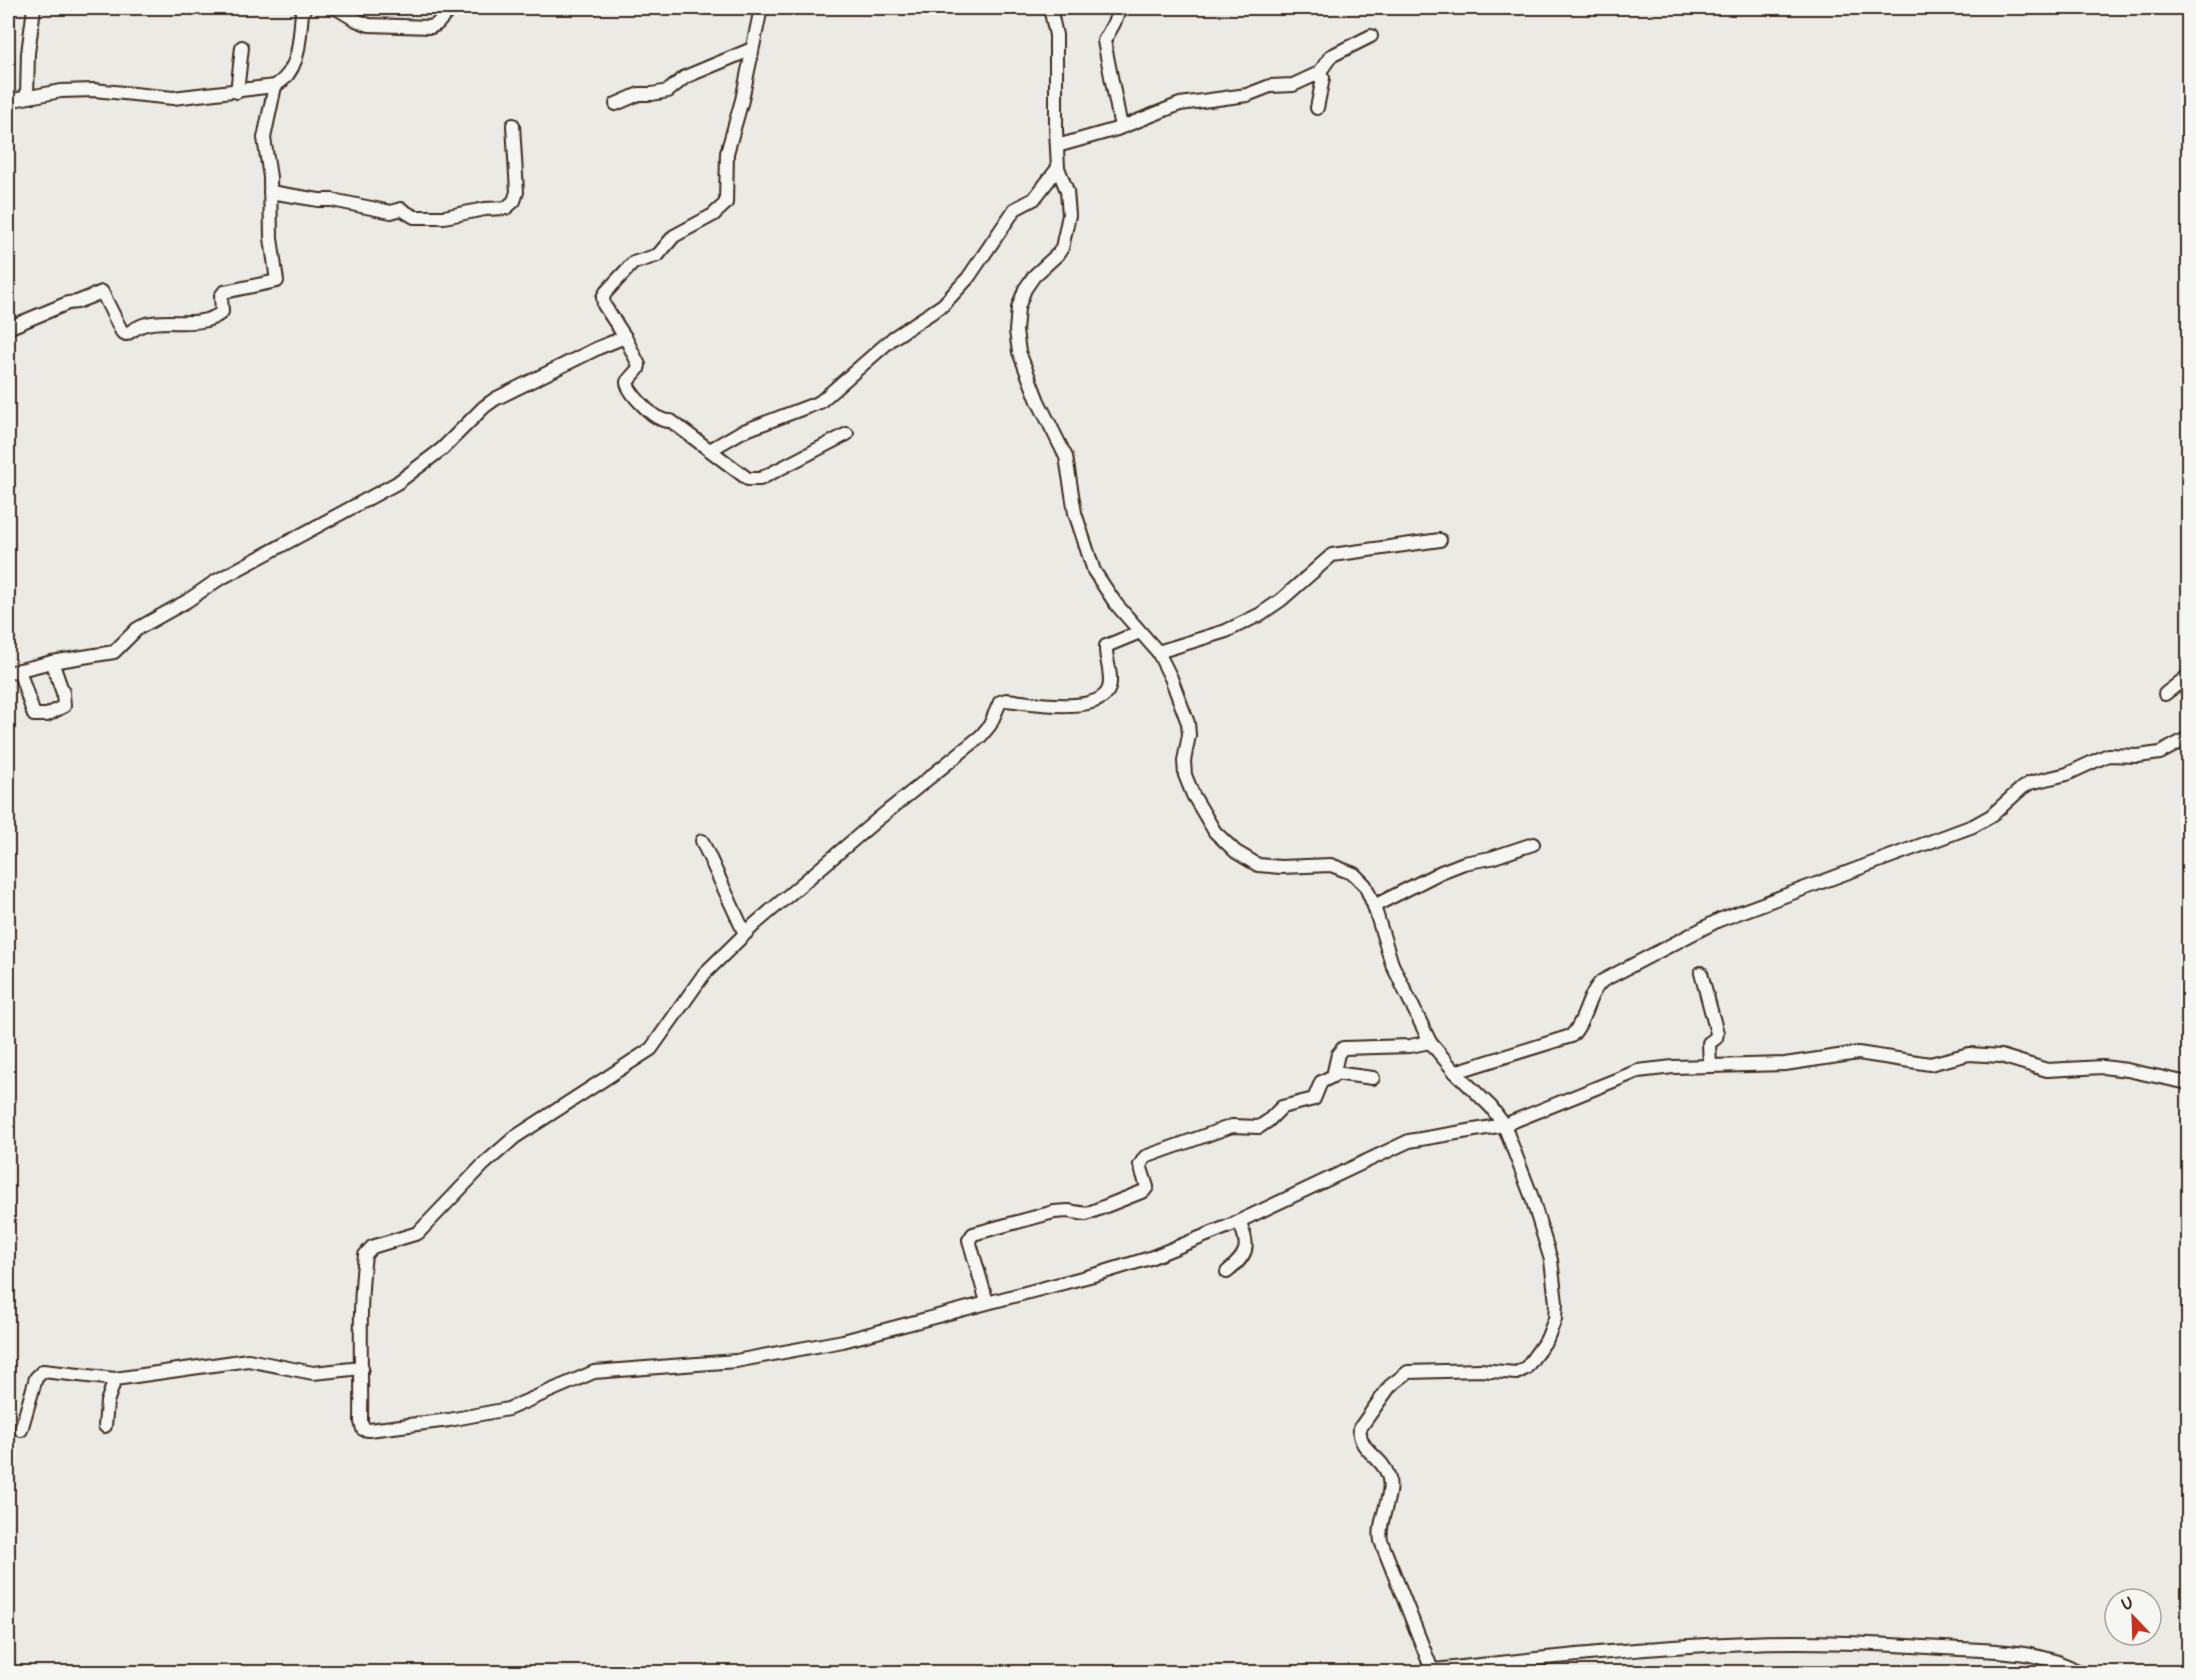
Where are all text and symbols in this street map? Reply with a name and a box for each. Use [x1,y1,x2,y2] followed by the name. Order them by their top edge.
[2103,1587,2163,1647] north arrow
[2119,1593,2137,1615] text: U

